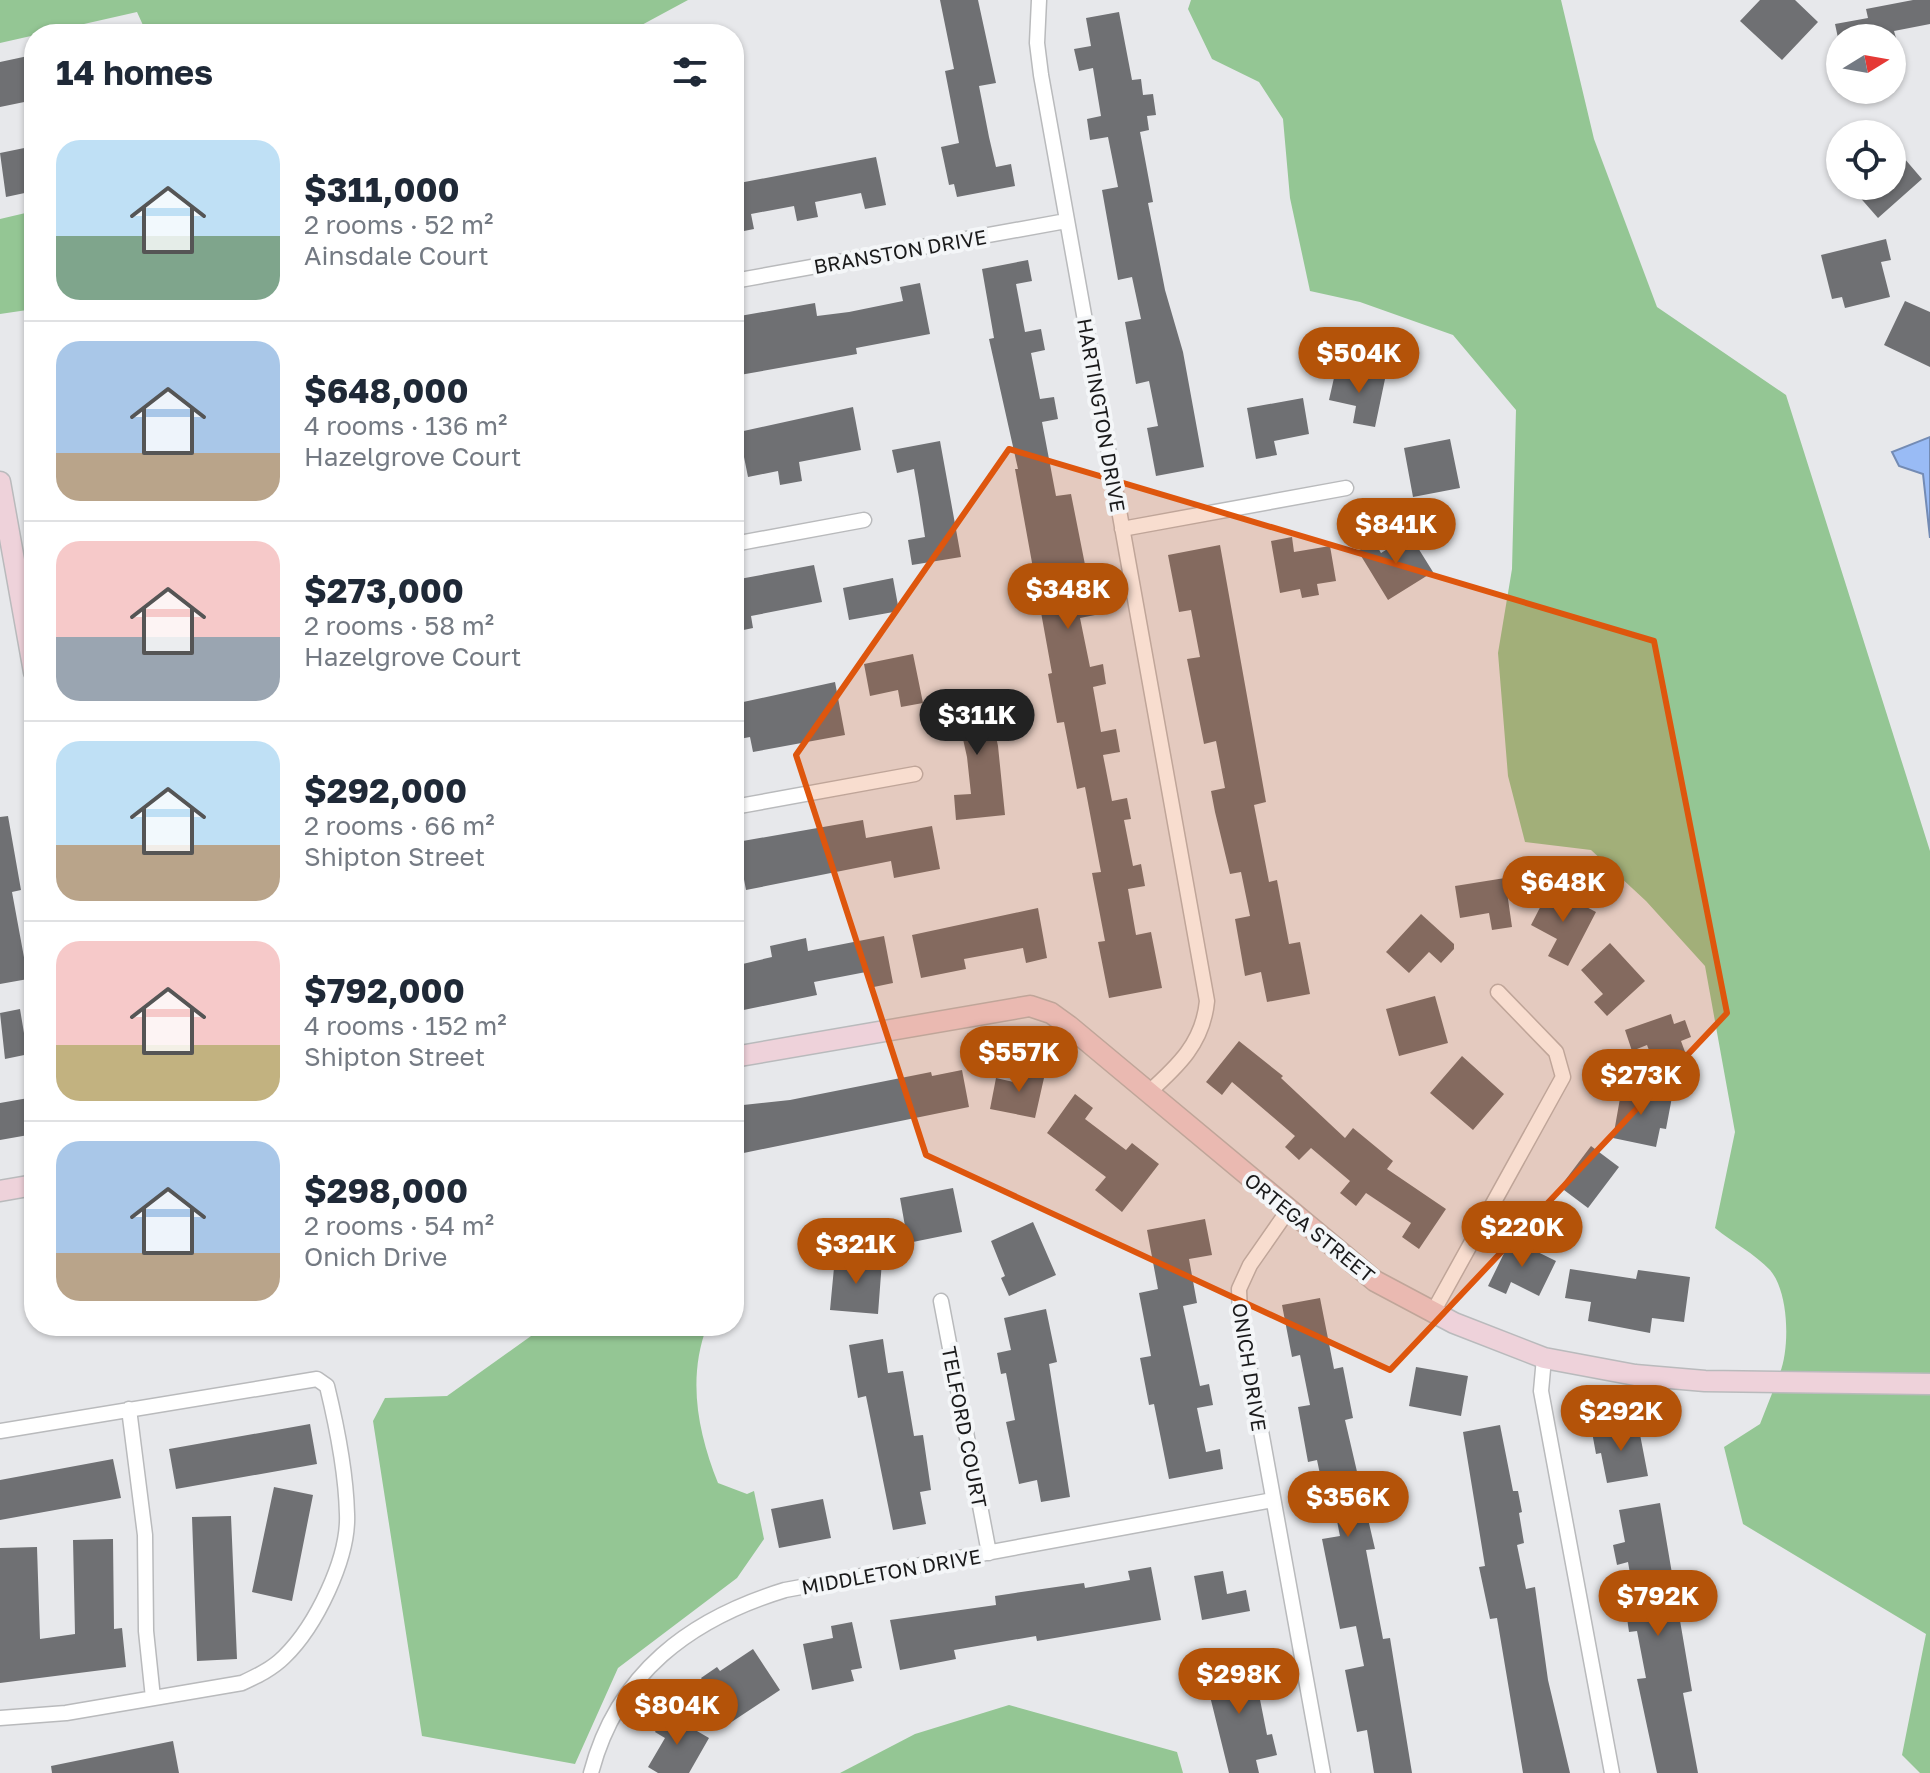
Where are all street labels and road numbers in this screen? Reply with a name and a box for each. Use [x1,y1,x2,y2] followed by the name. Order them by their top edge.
[812,224,988,278] street label: BRANSTON DRIVE
[1073,316,1131,514] street label: HARTINGTON DRIVE
[1240,1167,1380,1287] street label: ORTEGA STREET
[1228,1301,1272,1433] street label: ONICH DRIVE
[938,1344,992,1510] street label: TELFORD COURT
[799,1543,983,1599] street label: MIDDLETON DRIVE

